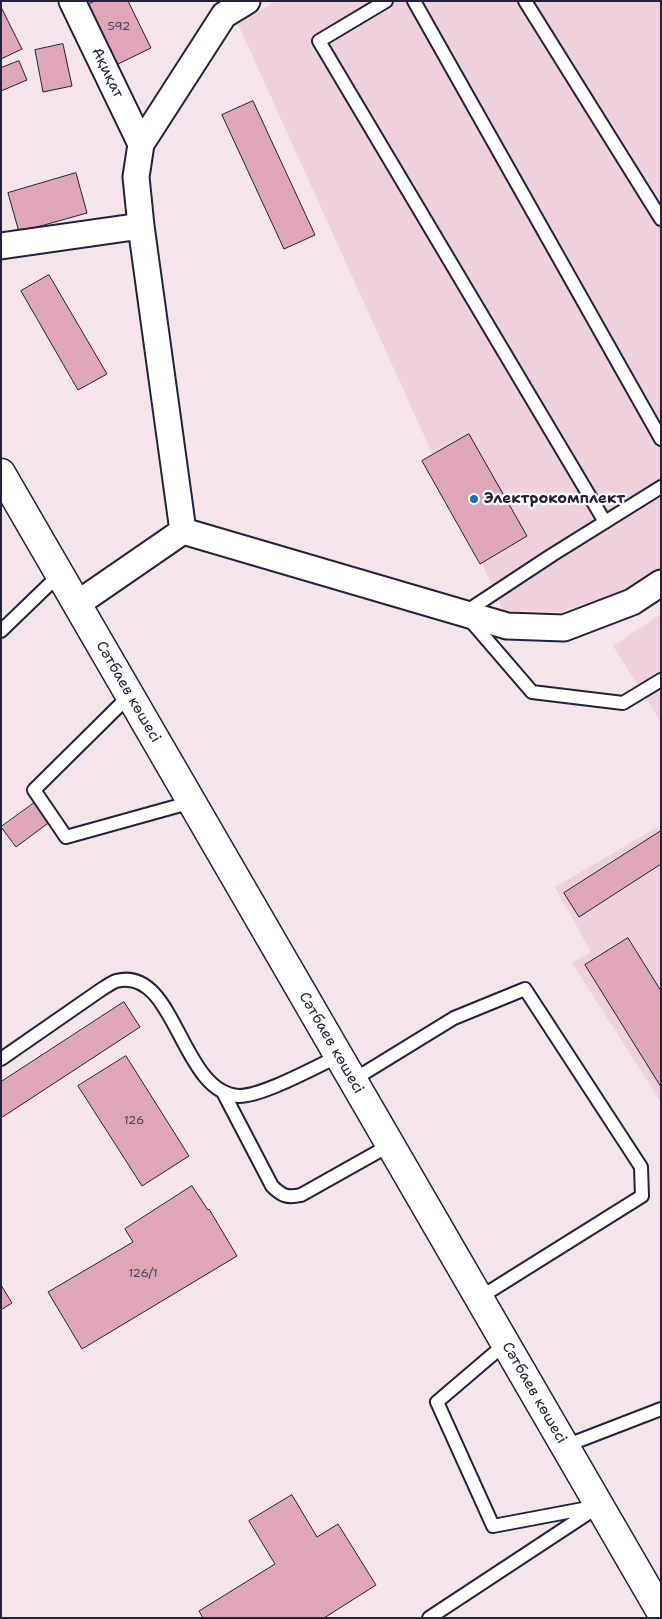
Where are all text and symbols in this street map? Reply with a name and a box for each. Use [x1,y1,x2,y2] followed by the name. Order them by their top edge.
[108,20,130,34] house number: 592
[87,45,127,101] street label: Ақиқат
[484,490,625,508] place label: Электрокомплект
[468,493,480,505] marker: Электрокомплект
[92,638,164,746] street label: Сәтбаев көшесі
[295,989,367,1097] street label: Сәтбаев көшесі
[124,1114,144,1128] house number: 126
[128,1267,158,1281] house number: 126/1
[498,1339,570,1447] street label: Сәтбаев көшесі

